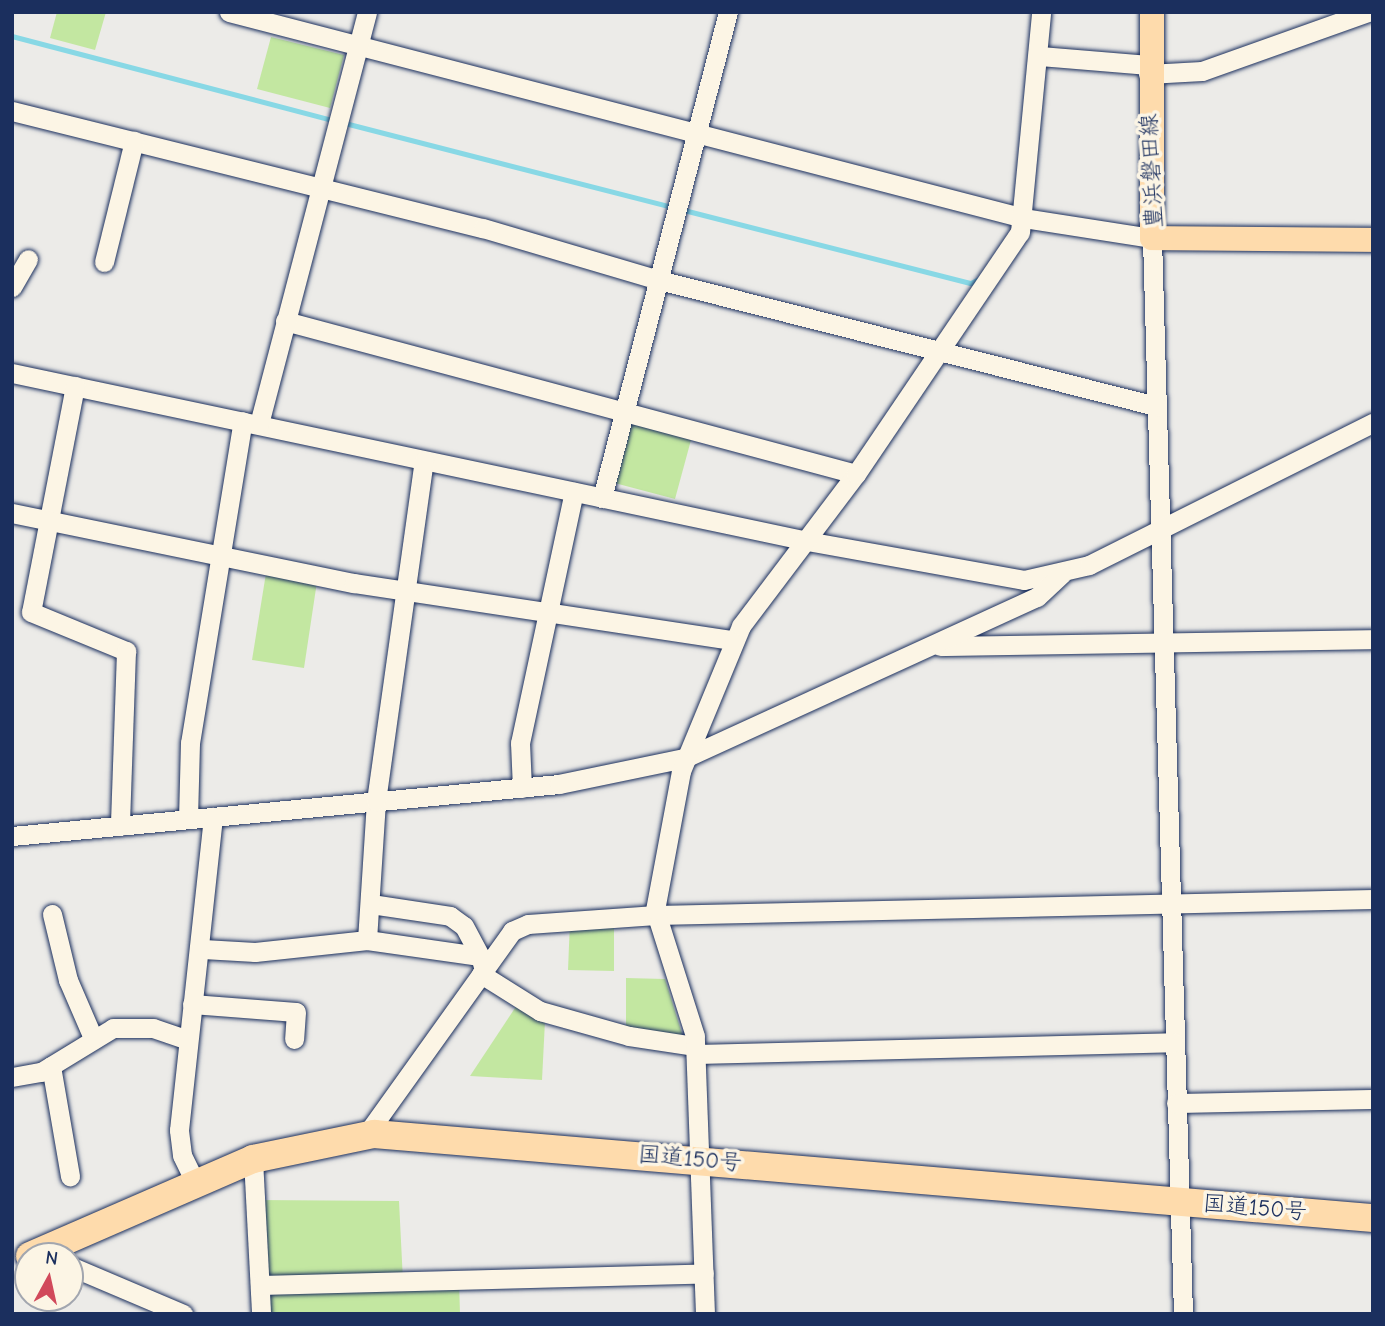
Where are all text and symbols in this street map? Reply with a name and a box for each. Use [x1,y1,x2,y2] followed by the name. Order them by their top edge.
[1135,113,1169,229] street label: 豊浜磐田線
[637,1141,743,1177] street label: 国道150号
[1202,1190,1308,1226] street label: 国道150号
[14,1242,84,1312] north arrow
[44,1246,59,1270] text: N

